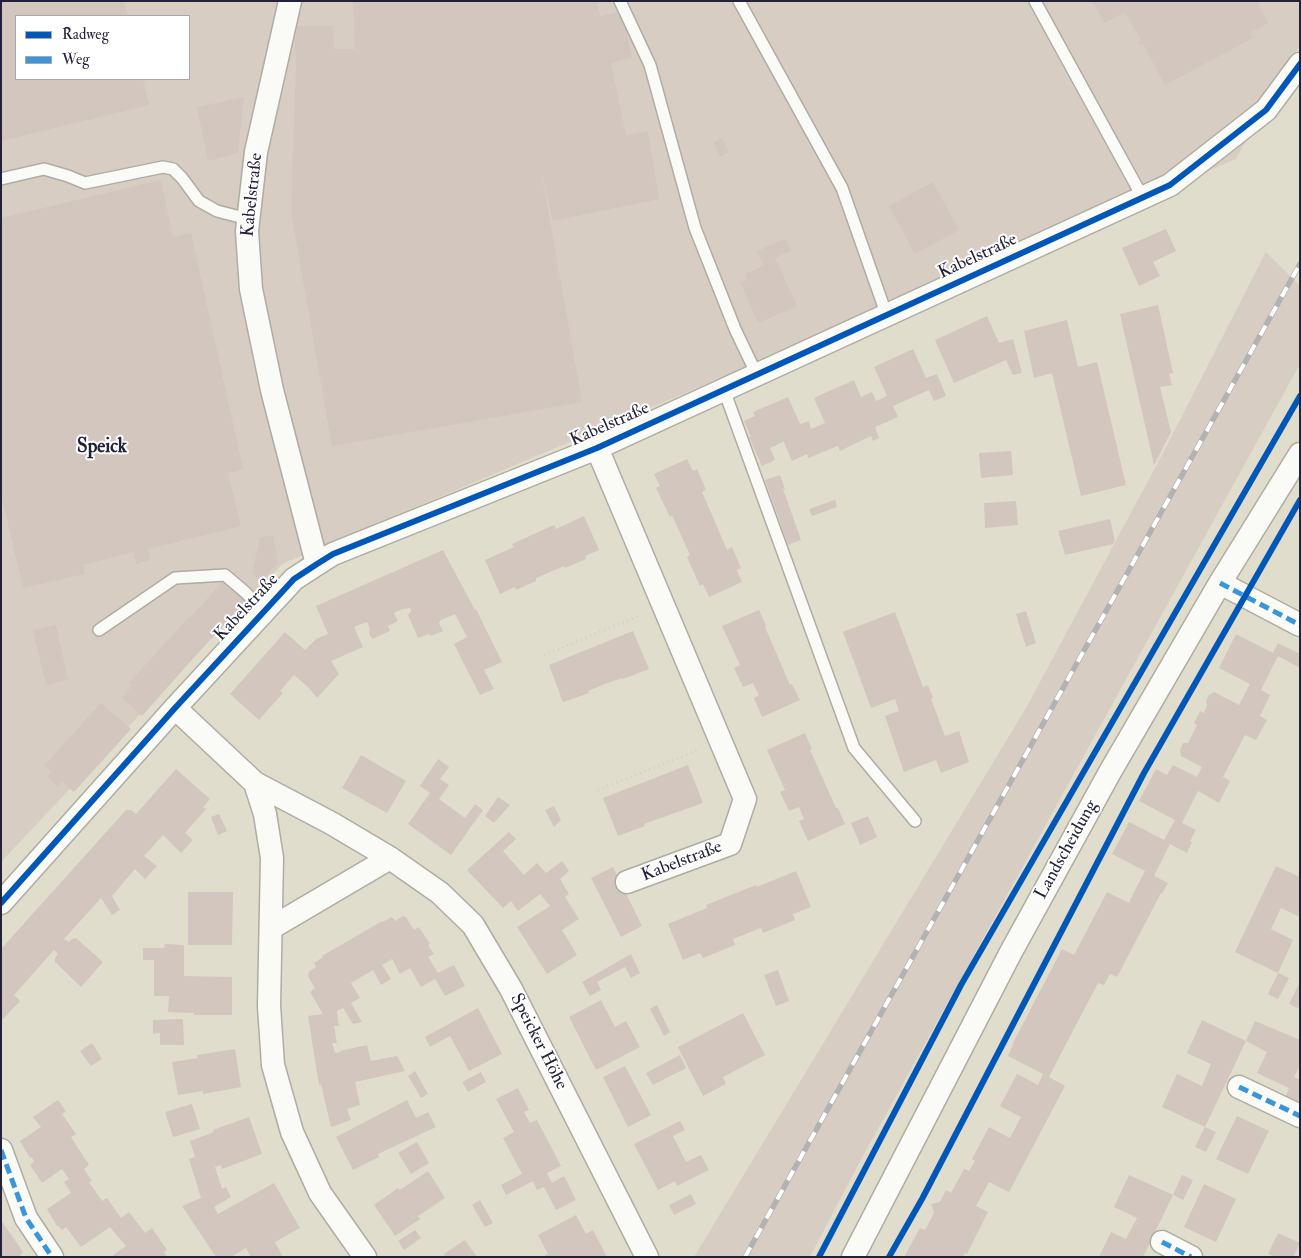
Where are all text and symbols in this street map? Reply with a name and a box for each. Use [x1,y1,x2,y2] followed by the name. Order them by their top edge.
[15,15,190,80] legend
[62,25,109,44] text: Radweg
[62,50,90,69] text: Weg
[238,152,268,238] street label: Kabelstraße
[935,229,1021,285] street label: Kabelstraße
[567,398,653,452] street label: Kabelstraße
[77,437,127,459] district label: Speick
[210,570,284,646] street label: Kabelstraße
[1031,797,1103,903] street label: Landscheidung
[639,837,725,887] street label: Kabelstraße
[505,990,571,1094] street label: Speicker Höhe

